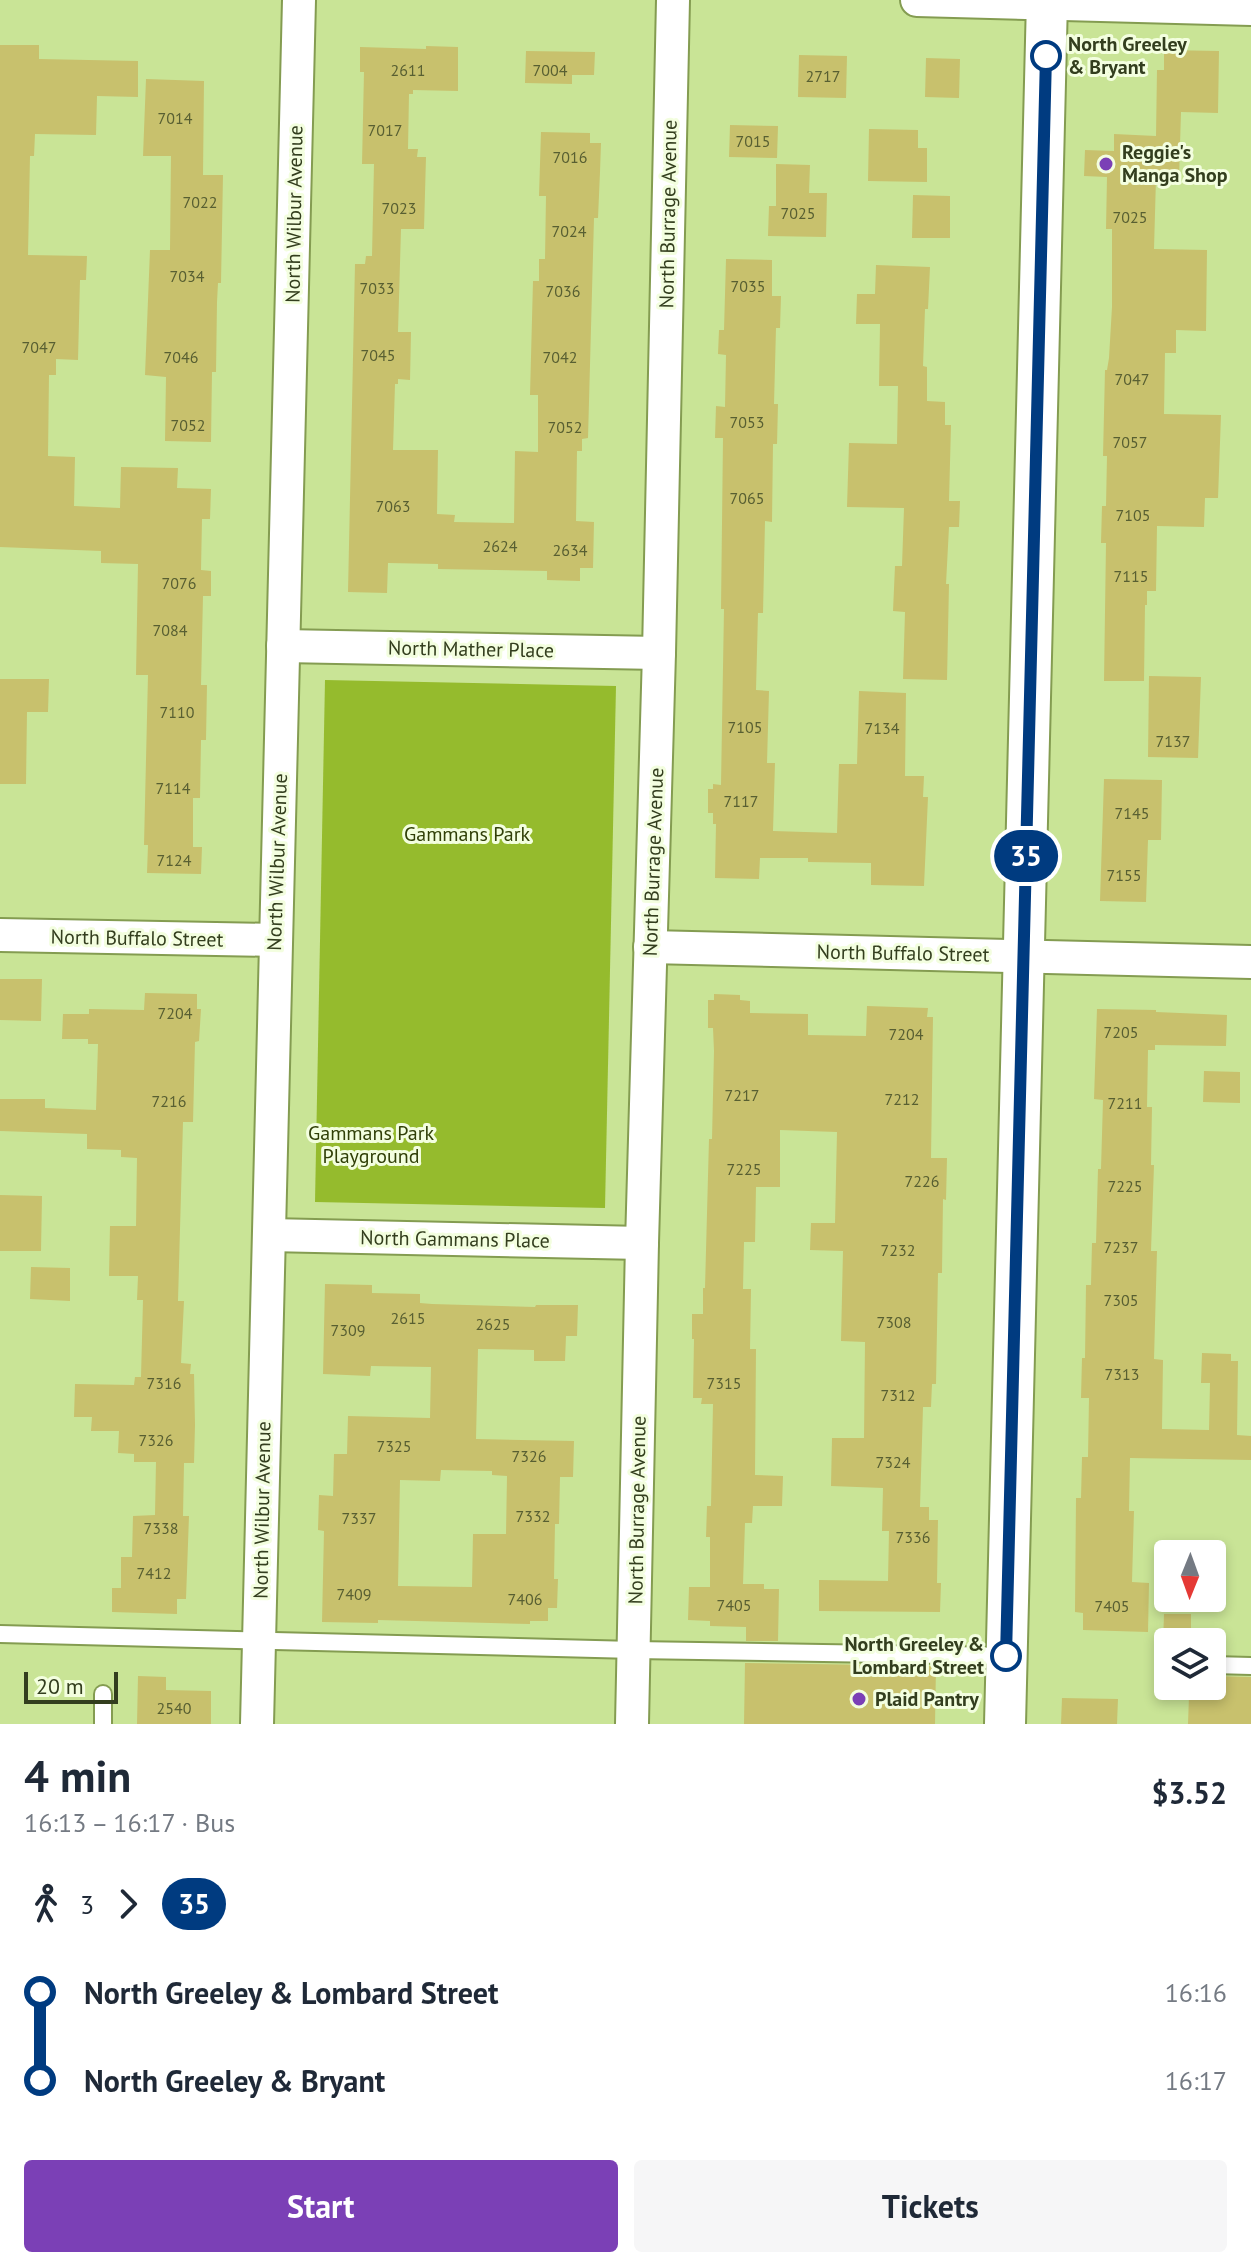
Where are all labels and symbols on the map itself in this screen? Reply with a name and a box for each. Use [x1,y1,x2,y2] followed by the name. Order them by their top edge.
[1068,31,1187,80] place label: North Greeley & Bryant
[1031,41,1061,71] marker: North Greeley & Bryant
[391,60,425,80] house number: 2611
[533,60,568,80] house number: 7004
[806,66,840,86] house number: 2717
[158,108,193,128] house number: 7014
[653,119,683,309] street label: North Burrage Avenue
[368,120,402,140] house number: 7017
[279,125,309,303] street label: North Wilbur Avenue
[736,131,770,151] house number: 7015
[1122,139,1228,188] place label: Reggie's Manga Shop
[553,147,587,167] house number: 7016
[1097,155,1115,173] marker: Reggie's Manga Shop
[183,192,217,212] house number: 7022
[382,198,416,218] house number: 7023
[781,203,815,223] house number: 7025
[1113,207,1147,227] house number: 7025
[552,221,587,241] house number: 7024
[170,266,205,286] house number: 7034
[731,276,765,296] house number: 7035
[360,278,394,298] house number: 7033
[546,281,580,301] house number: 7036
[22,337,56,357] house number: 7047
[361,345,395,365] house number: 7045
[164,347,198,367] house number: 7046
[543,347,577,367] house number: 7042
[1115,369,1149,389] house number: 7047
[730,412,764,432] house number: 7053
[171,415,205,435] house number: 7052
[548,417,582,437] house number: 7052
[1113,432,1147,452] house number: 7057
[730,488,764,508] house number: 7065
[376,496,410,516] house number: 7063
[1116,505,1150,525] house number: 7105
[483,536,518,556] house number: 2624
[553,540,588,560] house number: 2634
[1114,566,1148,586] house number: 7115
[162,573,196,593] house number: 7076
[153,620,188,640] house number: 7084
[388,635,554,663] street label: North Mather Place
[160,702,195,722] house number: 7110
[728,717,762,737] house number: 7105
[865,718,900,738] house number: 7134
[1156,731,1190,751] house number: 7137
[637,767,669,957] street label: North Burrage Avenue
[261,773,293,951] street label: North Wilbur Avenue
[156,778,191,798] house number: 7114
[724,791,758,811] house number: 7117
[1115,803,1149,823] house number: 7145
[404,821,530,847] park label: Gammans Park
[990,830,1062,882] line badge: 35
[157,850,192,870] house number: 7124
[1107,865,1141,885] house number: 7155
[50,923,224,953] street label: North Buffalo Street
[816,938,990,968] street label: North Buffalo Street
[158,1003,193,1023] house number: 7204
[1104,1022,1138,1042] house number: 7205
[889,1024,924,1044] house number: 7204
[725,1085,759,1105] house number: 7217
[885,1089,919,1109] house number: 7212
[152,1091,186,1111] house number: 7216
[1108,1093,1142,1113] house number: 7211
[308,1120,434,1169] park label: Gammans Park Playground
[727,1159,761,1179] house number: 7225
[905,1171,939,1191] house number: 7226
[1108,1176,1142,1196] house number: 7225
[360,1224,550,1254] street label: North Gammans Place
[1104,1237,1138,1257] house number: 7237
[881,1240,915,1260] house number: 7232
[1104,1290,1138,1310] house number: 7305
[391,1308,425,1328] house number: 2615
[877,1312,911,1332] house number: 7308
[476,1314,510,1334] house number: 2625
[331,1320,365,1340] house number: 7309
[1105,1364,1139,1384] house number: 7313
[147,1373,181,1393] house number: 7316
[707,1373,741,1393] house number: 7315
[881,1385,915,1405] house number: 7312
[622,1415,652,1605] street label: North Burrage Avenue
[247,1421,277,1599] street label: North Wilbur Avenue
[139,1430,173,1450] house number: 7326
[377,1436,411,1456] house number: 7325
[512,1446,546,1466] house number: 7326
[876,1452,911,1472] house number: 7324
[516,1506,550,1526] house number: 7332
[342,1508,376,1528] house number: 7337
[144,1518,178,1538] house number: 7338
[896,1527,930,1547] house number: 7336
[1154,1540,1226,1612] north arrow
[137,1563,171,1583] house number: 7412
[337,1584,371,1604] house number: 7409
[508,1589,542,1609] house number: 7406
[717,1595,751,1615] house number: 7405
[1095,1596,1129,1616] house number: 7405
[844,1631,984,1680] place label: North Greeley & Lombard Street
[991,1641,1021,1671] marker: North Greeley & Lombard Street
[24,1668,118,1704] scale bar
[875,1686,979,1712] place label: Plaid Pantry
[850,1690,868,1708] marker: Plaid Pantry
[157,1698,192,1718] house number: 2540

